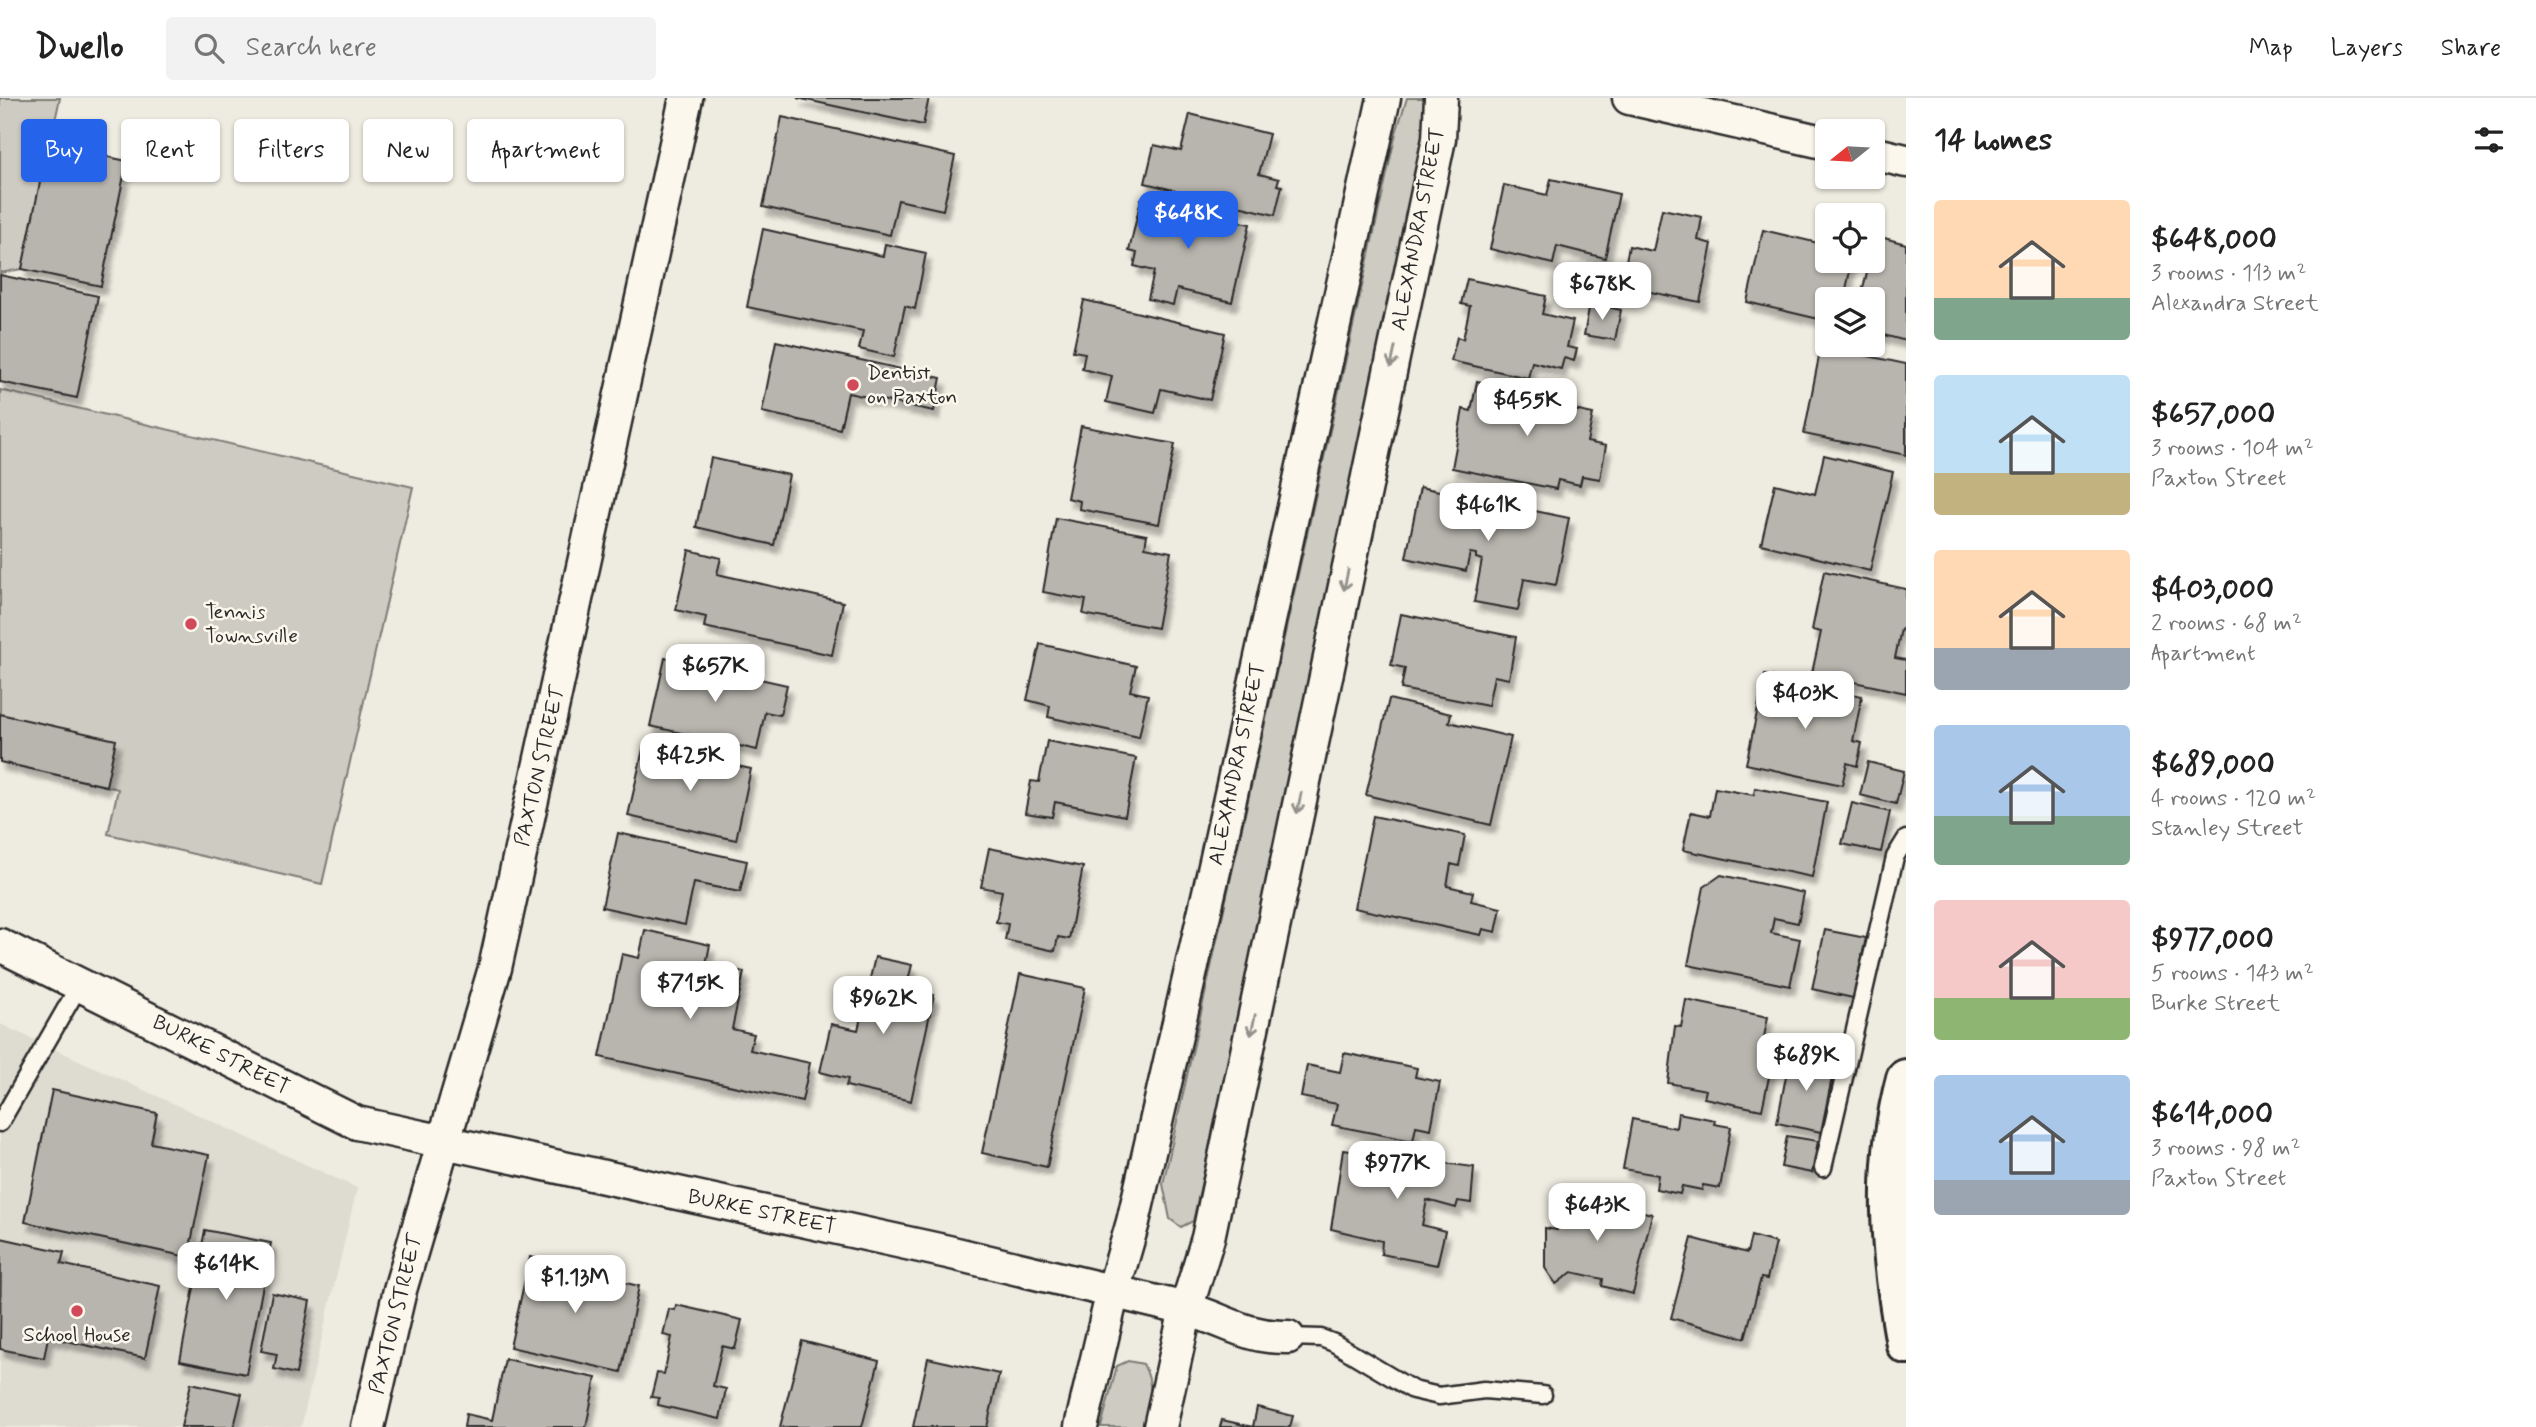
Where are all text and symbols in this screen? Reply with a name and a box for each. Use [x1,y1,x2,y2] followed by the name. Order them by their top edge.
[166,17,656,80] search box
[35,26,124,70] text: Dwello
[190,29,228,67] icon: search
[246,31,377,65] text: Search here
[2249,33,2293,64] text: Map
[2331,33,2403,64] text: Layers
[2441,33,2501,64] text: Share
[21,119,107,182] chip: Buy
[121,119,220,182] chip: Rent
[234,119,349,182] chip: Filters
[363,119,453,182] chip: New
[467,119,624,182] chip: Apartment
[1815,119,1885,189] north arrow
[1815,119,1885,357] map controls
[1934,121,2052,160] text: 14 homes
[2470,121,2508,159] icon: filters
[1385,125,1451,333] street label: ALEXANDRA STREET
[1139,192,1237,251] pin: $648K
[1154,199,1222,229] text: $648K
[1815,203,1885,273] button: locate
[2151,220,2277,259] text: $648,000
[1990,228,2074,312] icon: home
[2151,259,2306,289] text: 3 rooms · 113 m²
[1553,262,1651,322] pin: $678K
[1569,270,1635,300] text: $678K
[1815,287,1885,357] button: layers
[2151,289,2319,319] text: Alexandra Street
[1386,345,1400,368] one-way arrow
[867,359,957,411] place label: Dentist on Paxton
[845,377,861,393] marker: Dentist on Paxton
[1478,378,1576,438] pin: $455K
[1493,386,1561,416] text: $455K
[2151,395,2275,434] text: $657,000
[1990,403,2074,487] icon: home
[2151,434,2314,464] text: 3 rooms · 104 m²
[2151,464,2286,494] text: Paxton Street
[1439,484,1537,543] pin: $461K
[1456,491,1520,521] text: $461K
[1339,568,1353,591] one-way arrow
[2151,570,2274,609] text: $403,000
[1990,578,2074,662] icon: home
[205,598,298,650] place label: Tennis Townsville
[2151,609,2302,639] text: 2 rooms · 68 m²
[183,616,199,632] marker: Tennis Townsville
[2151,639,2256,669] text: Apartment
[666,644,764,704] pin: $657K
[682,652,748,682] text: $657K
[1202,660,1272,868] street label: ALEXANDRA STREET
[1756,672,1854,731] pin: $403K
[1772,679,1838,709] text: $403K
[508,682,572,849] street label: PAXTON STREET
[641,734,739,793] pin: $425K
[656,741,724,771] text: $425K
[2151,745,2275,784] text: $689,000
[1990,753,2074,837] icon: home
[2151,784,2316,814] text: 4 rooms · 120 m²
[1292,791,1306,814] one-way arrow
[2151,814,2303,844] text: Stanley Street
[2151,920,2274,959] text: $977,000
[1990,928,2074,1012] icon: home
[2151,959,2314,989] text: 5 rooms · 143 m²
[641,962,739,1021] pin: $715K
[657,969,723,999] text: $715K
[834,976,932,1036] pin: $962K
[849,984,917,1014] text: $962K
[2151,989,2280,1019] text: Burke Street
[148,1008,294,1102] street label: BURKE STREET
[1245,1013,1259,1036] one-way arrow
[1757,1034,1855,1093] pin: $689K
[1773,1041,1839,1071] text: $689K
[2151,1095,2273,1134] text: $614,000
[1990,1103,2074,1187] icon: home
[2151,1134,2301,1164] text: 3 rooms · 98 m²
[1348,1142,1446,1201] pin: $977K
[1364,1149,1430,1179] text: $977K
[2151,1164,2286,1194] text: Paxton Street
[685,1183,839,1241] street label: BURKE STREET
[1548,1184,1646,1243] pin: $643K
[1565,1191,1629,1221] text: $643K
[363,1230,430,1397] street label: PAXTON STREET
[177,1242,275,1302] pin: $614K
[194,1250,258,1280] text: $614K
[518,1256,632,1315] pin: $1.13M
[541,1263,609,1293] text: $1.13M
[69,1303,85,1319] marker: School House
[23,1321,131,1349] place label: School House

